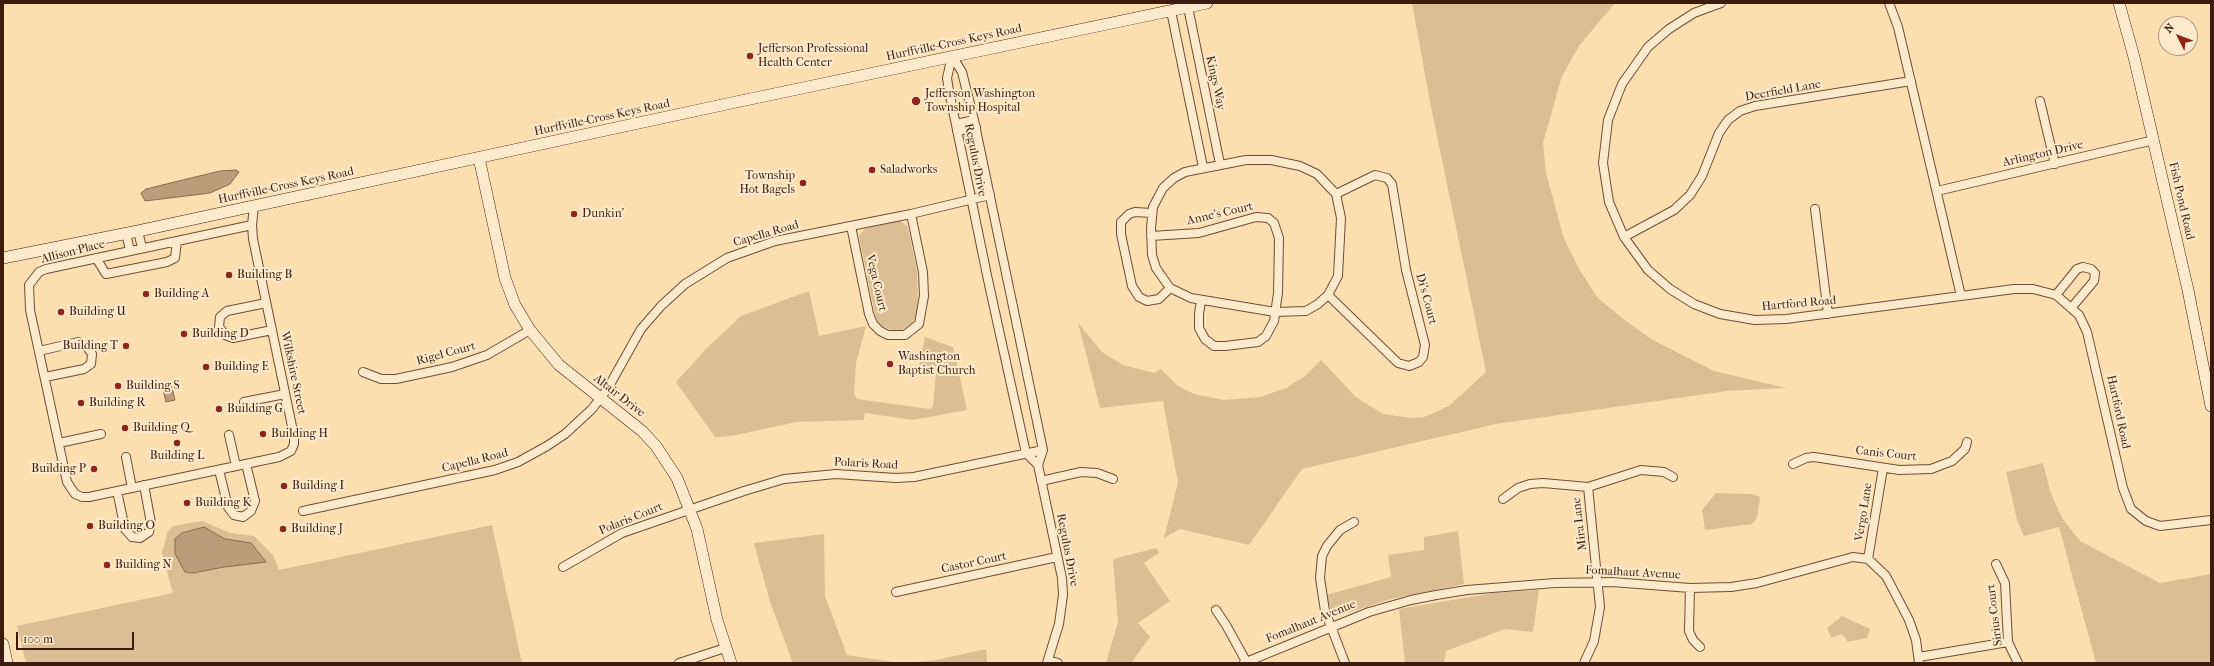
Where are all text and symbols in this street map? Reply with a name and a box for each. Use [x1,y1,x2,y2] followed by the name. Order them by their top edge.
[2158,16,2198,56] north arrow
[2162,21,2177,36] text: N
[885,22,1023,64] street label: Hurffville-Cross Keys Road
[758,42,868,70] place label: Jefferson Professional Health Center
[745,51,755,61] marker: Jefferson Professional Health Center
[1202,54,1228,112] street label: Kings Way
[1744,77,1822,105] street label: Deerfield Lane
[925,87,1035,115] place label: Jefferson Washington Township Hospital
[910,95,922,107] marker: Jefferson Washington Township Hospital
[533,97,671,139] street label: Hurffville-Cross Keys Road
[961,122,989,198] street label: Regulus Drive
[2001,138,2085,170] street label: Arlington Drive
[2165,161,2197,241] street label: Fish Pond Road
[880,163,937,177] place label: Saladworks
[217,165,355,207] street label: Hurffville-Cross Keys Road
[867,165,877,175] marker: Saladworks
[739,169,795,197] place label: Township Hot Bagels
[798,178,808,188] marker: Township Hot Bagels
[1186,199,1254,229] street label: Anne's Court
[582,207,624,221] place label: Dunkin'
[569,209,579,219] marker: Dunkin'
[732,218,800,250] street label: Capella Road
[40,237,106,267] street label: Allison Place
[862,253,890,313] street label: Vega Court
[237,268,292,282] place label: Building B
[224,270,234,280] marker: Building B
[1412,272,1440,326] street label: Di's Court
[154,287,209,301] place label: Building A
[141,289,151,299] marker: Building A
[1761,294,1837,314] street label: Hartford Road
[69,305,126,319] place label: Building U
[56,307,66,317] marker: Building U
[192,327,249,341] place label: Building D
[179,329,189,339] marker: Building D
[277,330,309,416] street label: Wilkshire Street
[62,339,118,353] place label: Building T
[415,339,477,369] street label: Rigel Court
[121,341,131,351] marker: Building T
[898,350,975,378] place label: Washington Baptist Church
[885,359,895,369] marker: Washington Baptist Church
[214,360,269,374] place label: Building E
[201,362,211,372] marker: Building E
[590,371,648,421] street label: Altair Drive
[2103,374,2133,450] street label: Hartford Road
[126,379,180,393] place label: Building S
[113,381,123,391] marker: Building S
[89,396,145,410] place label: Building R
[76,398,86,408] marker: Building R
[227,402,283,416] place label: Building G
[214,404,224,414] marker: Building G
[133,421,190,435] place label: Building Q
[120,423,130,433] marker: Building Q
[271,427,328,441] place label: Building H
[258,429,268,439] marker: Building H
[172,438,182,448] marker: Building L
[1855,444,1917,464] street label: Canis Court
[441,446,509,476] street label: Capella Road
[150,449,204,463] place label: Building L
[834,455,898,473] street label: Polaris Road
[31,462,86,476] place label: Building P
[89,464,99,474] marker: Building P
[292,479,344,493] place label: Building I
[279,481,289,491] marker: Building I
[1852,482,1876,542] street label: Vergo Lane
[195,496,251,510] place label: Building K
[1570,497,1590,551] street label: Mira Lane
[182,498,192,508] marker: Building K
[597,500,665,538] street label: Polaris Court
[1053,512,1081,588] street label: Regulus Drive
[98,519,155,533] place label: Building O
[85,521,95,531] marker: Building O
[291,522,343,536] place label: Building J
[278,524,288,534] marker: Building J
[940,549,1008,577] street label: Castor Court
[115,558,172,572] place label: Building N
[102,560,112,570] marker: Building N
[1585,563,1681,583] street label: Fomalhaut Avenue
[1984,583,2006,647] street label: Sirius Court
[1264,597,1358,647] street label: Fomalhaut Avenue
[18,624,136,650] scale bar
[23,632,53,646] text: 100 m

